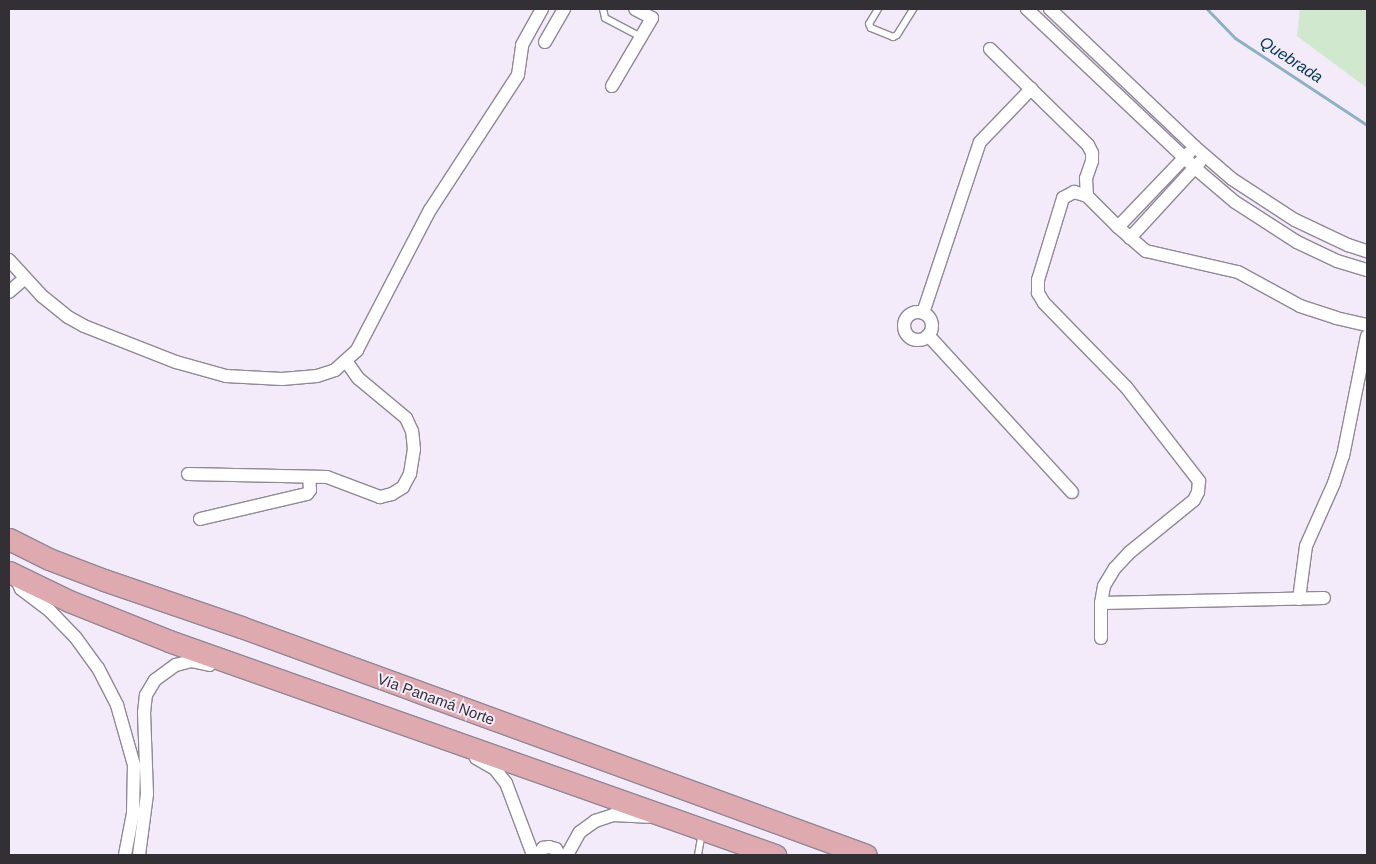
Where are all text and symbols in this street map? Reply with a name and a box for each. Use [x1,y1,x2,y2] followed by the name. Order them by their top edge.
[1256,33,1326,87] water label: Quebrada
[375,669,497,729] street label: Vía Panamá Norte

